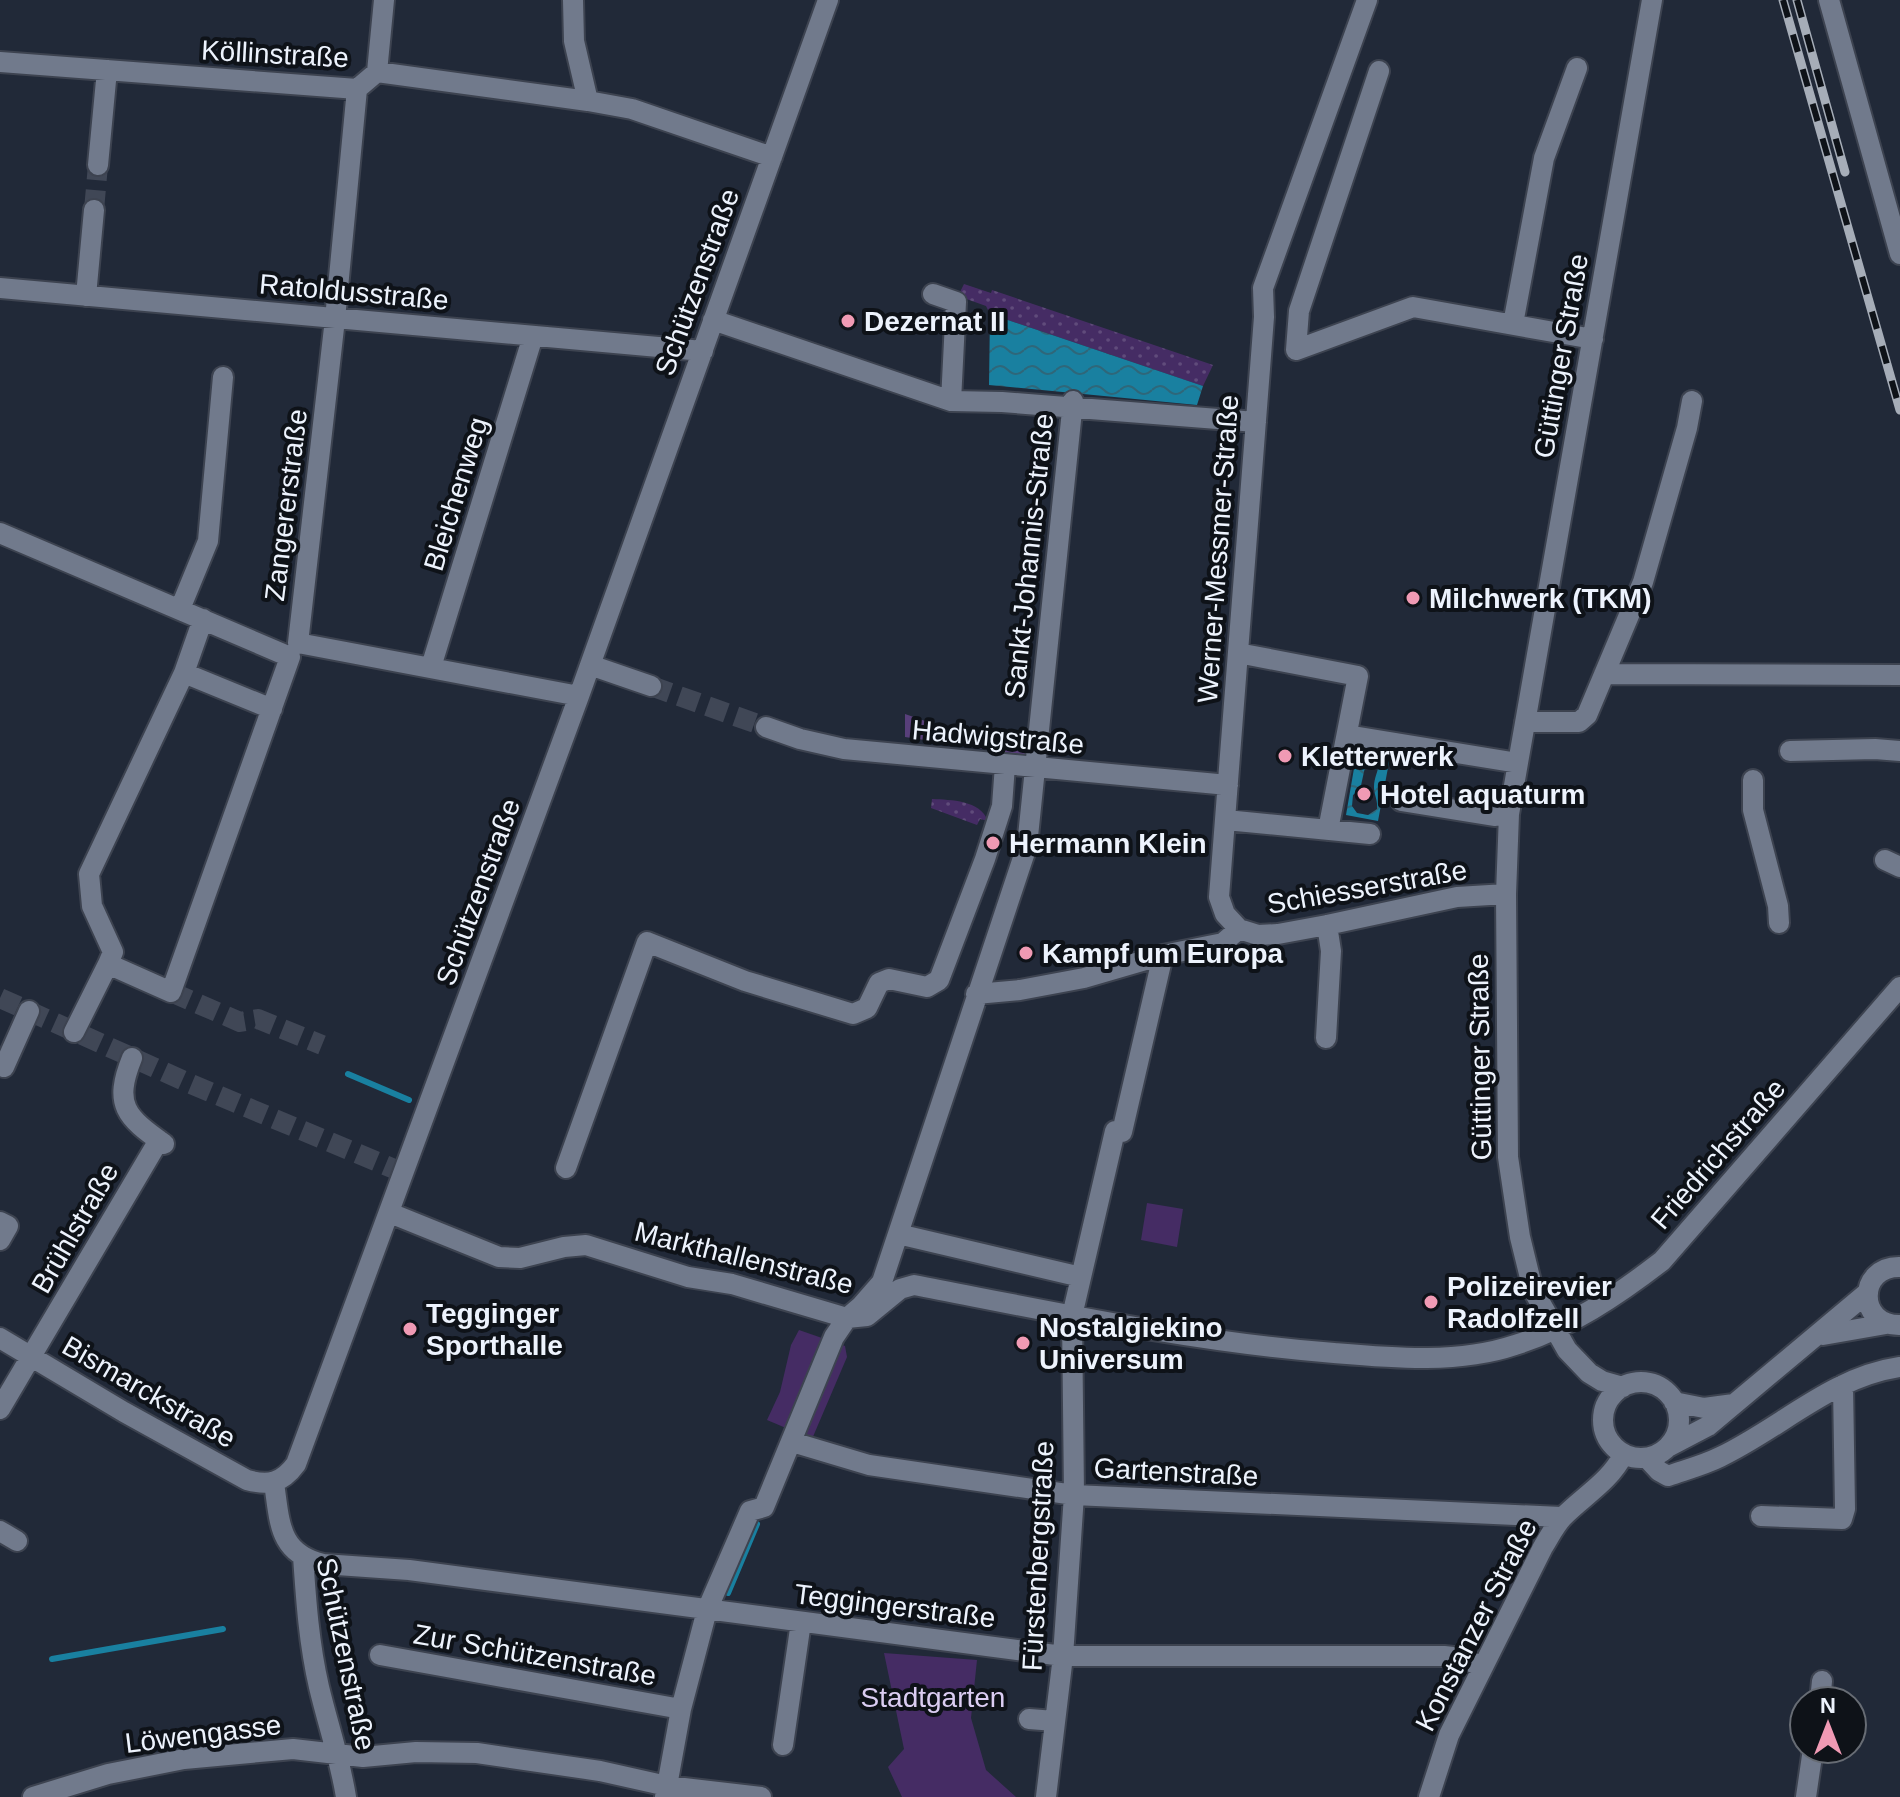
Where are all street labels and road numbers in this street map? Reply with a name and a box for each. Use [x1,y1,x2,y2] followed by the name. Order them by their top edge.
[200,35,350,73] street label: Köllinstraße
[649,185,745,379] street label: Schützenstraße
[1528,251,1594,461] street label: Güttinger Straße
[258,268,450,316] street label: Ratoldusstraße
[1192,394,1244,704] street label: Werner-Messmer-Straße
[259,407,313,603] street label: Zangererstraße
[999,412,1059,700] street label: Sankt-Johannis-Straße
[418,414,494,574] street label: Bleichenweg
[911,714,1085,760] street label: Hadwigstraße
[430,795,526,989] street label: Schützenstraße
[1265,854,1469,920] street label: Schiesserstraße
[1463,953,1497,1161] street label: Güttinger Straße
[1645,1073,1791,1235] street label: Friedrichstraße
[25,1158,125,1298] street label: Brühlstraße
[632,1216,856,1300] street label: Markthallenstraße
[57,1330,241,1454] street label: Bismarckstraße
[1016,1440,1060,1672] street label: Fürstenbergstraße
[1093,1452,1259,1492] street label: Gartenstraße
[1409,1514,1543,1736] street label: Konstanzer Straße
[310,1555,382,1753] street label: Schützenstraße
[793,1578,997,1634] street label: Teggingerstraße
[411,1618,659,1692] street label: Zur Schützenstraße
[123,1709,283,1759] street label: Löwengasse

